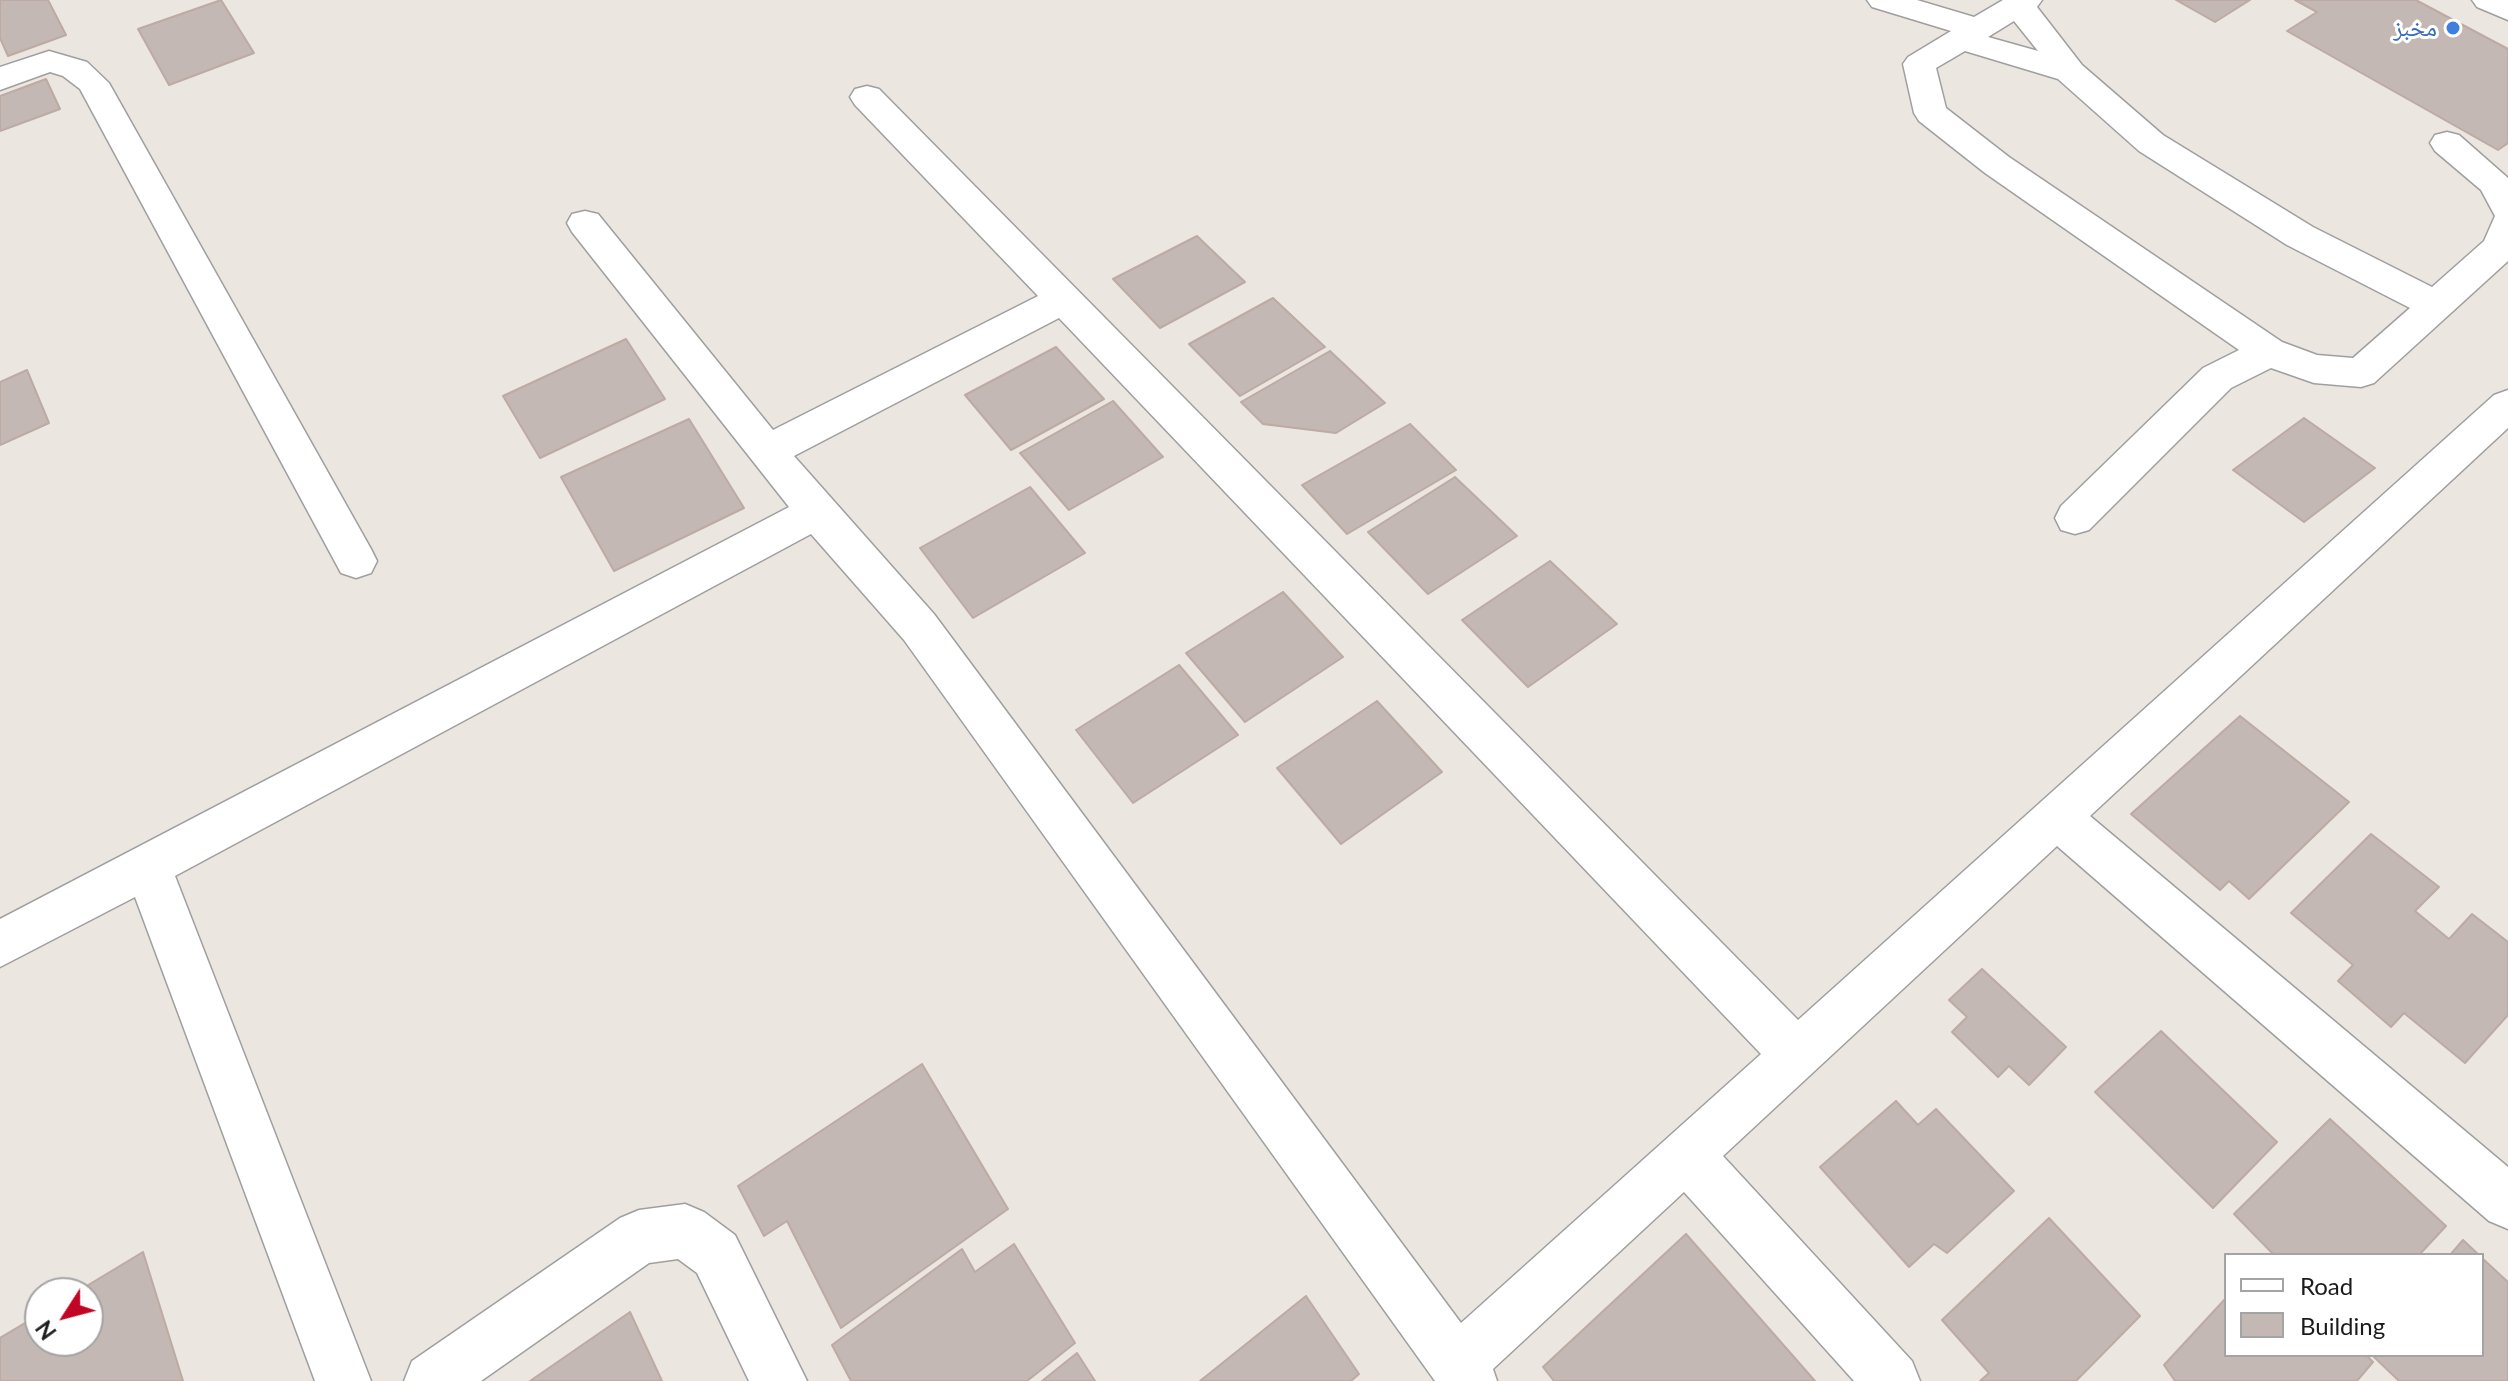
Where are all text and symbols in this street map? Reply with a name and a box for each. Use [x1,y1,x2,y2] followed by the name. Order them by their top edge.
[2393,14,2437,42] place label: مخبز
[2444,19,2462,37] marker: مخبز
[2224,1253,2484,1357] legend
[2300,1271,2353,1300] text: Road
[24,1277,104,1357] north arrow
[2300,1311,2385,1340] text: Building
[30,1315,62,1345] text: N

